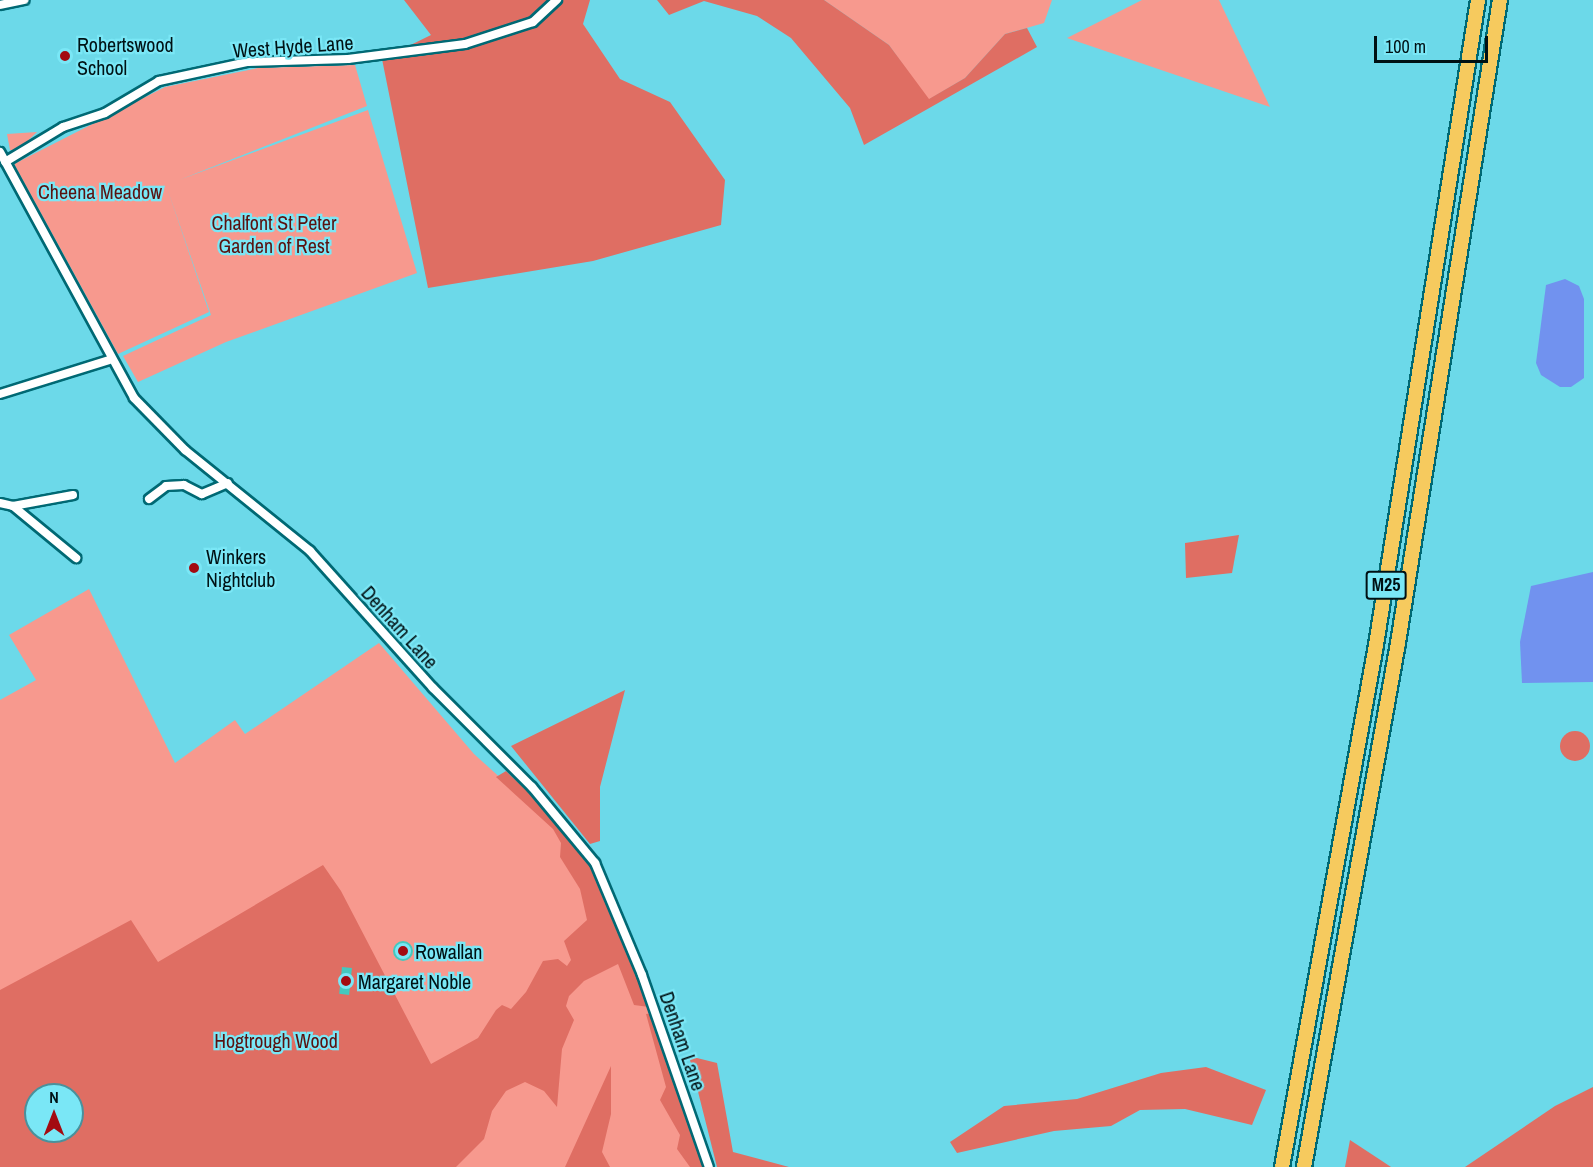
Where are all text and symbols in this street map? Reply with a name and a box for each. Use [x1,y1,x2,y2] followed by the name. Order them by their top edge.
[1377,24,1491,62] scale bar
[232,30,354,62] street label: West Hyde Lane
[77,33,174,80] place label: Robertswood School
[1385,34,1426,59] text: 100 m
[58,49,72,63] marker: Robertswood School
[38,179,162,203] park label: Cheena Meadow
[212,211,336,258] park label: Chalfont St Peter Garden of Rest
[206,544,275,591] place label: Winkers Nightclub
[187,561,201,575] marker: Winkers Nightclub
[1365,570,1407,600] road number: M25
[357,581,443,673] street label: Denham Lane
[415,939,482,963] place label: Rowallan
[396,944,410,958] marker: Rowallan
[358,969,471,993] place label: Margaret Noble
[339,974,353,988] marker: Margaret Noble
[655,988,711,1094] street label: Denham Lane
[214,1028,338,1052] park label: Hogtrough Wood
[24,1083,84,1143] north arrow
[49,1086,59,1108] text: N

